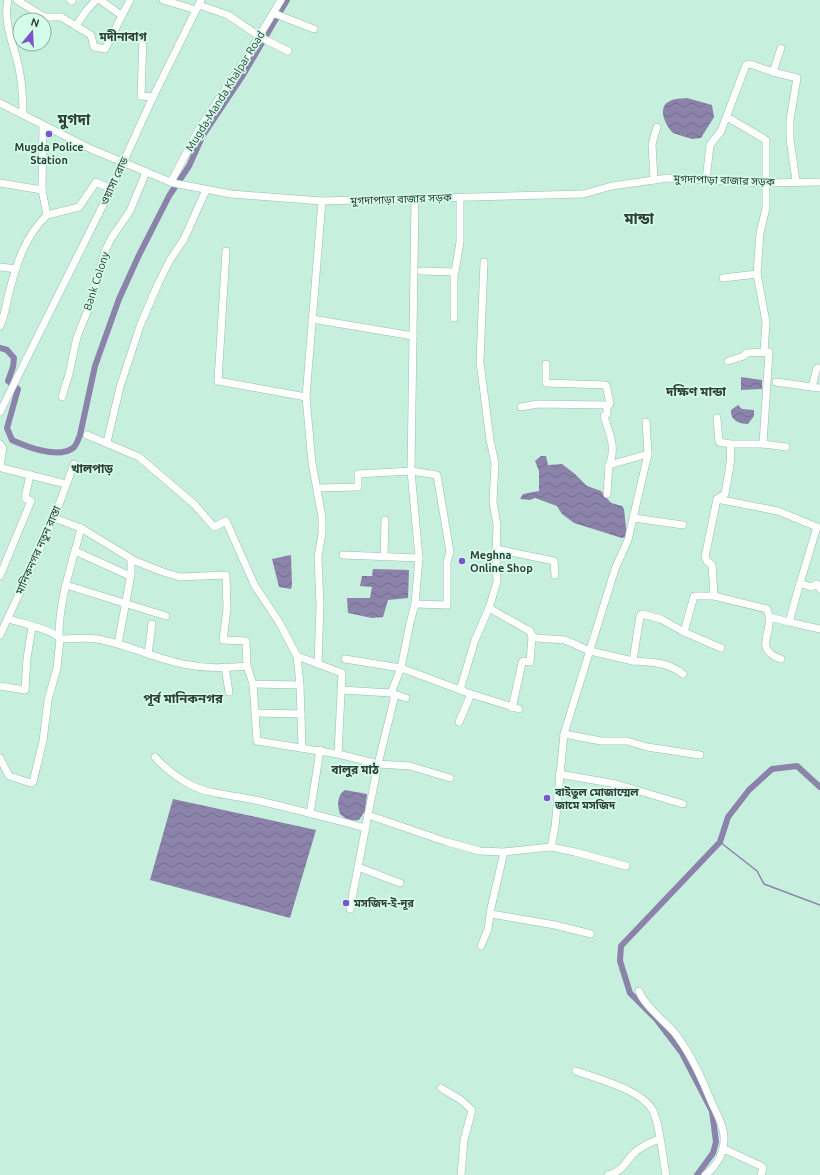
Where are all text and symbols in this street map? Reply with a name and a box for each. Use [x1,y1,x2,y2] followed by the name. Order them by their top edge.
[12,12,52,52] north arrow
[29,16,41,29] text: N
[98,29,147,43] district label: মদীনাবাগ
[183,29,267,153] street label: Mugda-Manda Khalpar Road
[57,111,91,130] district label: মুগদা
[44,129,54,139] marker: Mugda Police Station
[14,141,84,166] place label: Mugda Police Station
[98,155,130,207] street label: ওয়াসা রোড
[672,172,775,189] street label: মুগদাপাড়া বাজার সড়ক
[349,191,452,208] street label: মুগদাপাড়া বাজার সড়ক
[623,210,655,227] district label: মান্ডা
[81,249,111,312] street label: Bank Colony
[665,384,726,398] district label: দক্ষিণ মান্ডা
[71,462,113,476] district label: খালপাড়
[13,503,64,597] street label: মানিকনগর নতুন রাস্তা
[470,549,533,574] place label: Meghna Online Shop
[457,556,467,566] marker: Meghna Online Shop
[143,691,223,707] district label: পূর্ব মানিকনগর
[330,762,379,778] district label: বালুর মাঠ
[554,786,639,811] place label: বাইতুল মোজাম্মেল জামে মসজিদ
[542,793,552,803] marker: বাইতুল মোজাম্মেল জামে মসজিদ
[353,897,414,911] place label: মসজিদ-ই-নূর
[341,898,351,908] marker: মসজিদ-ই-নূর

